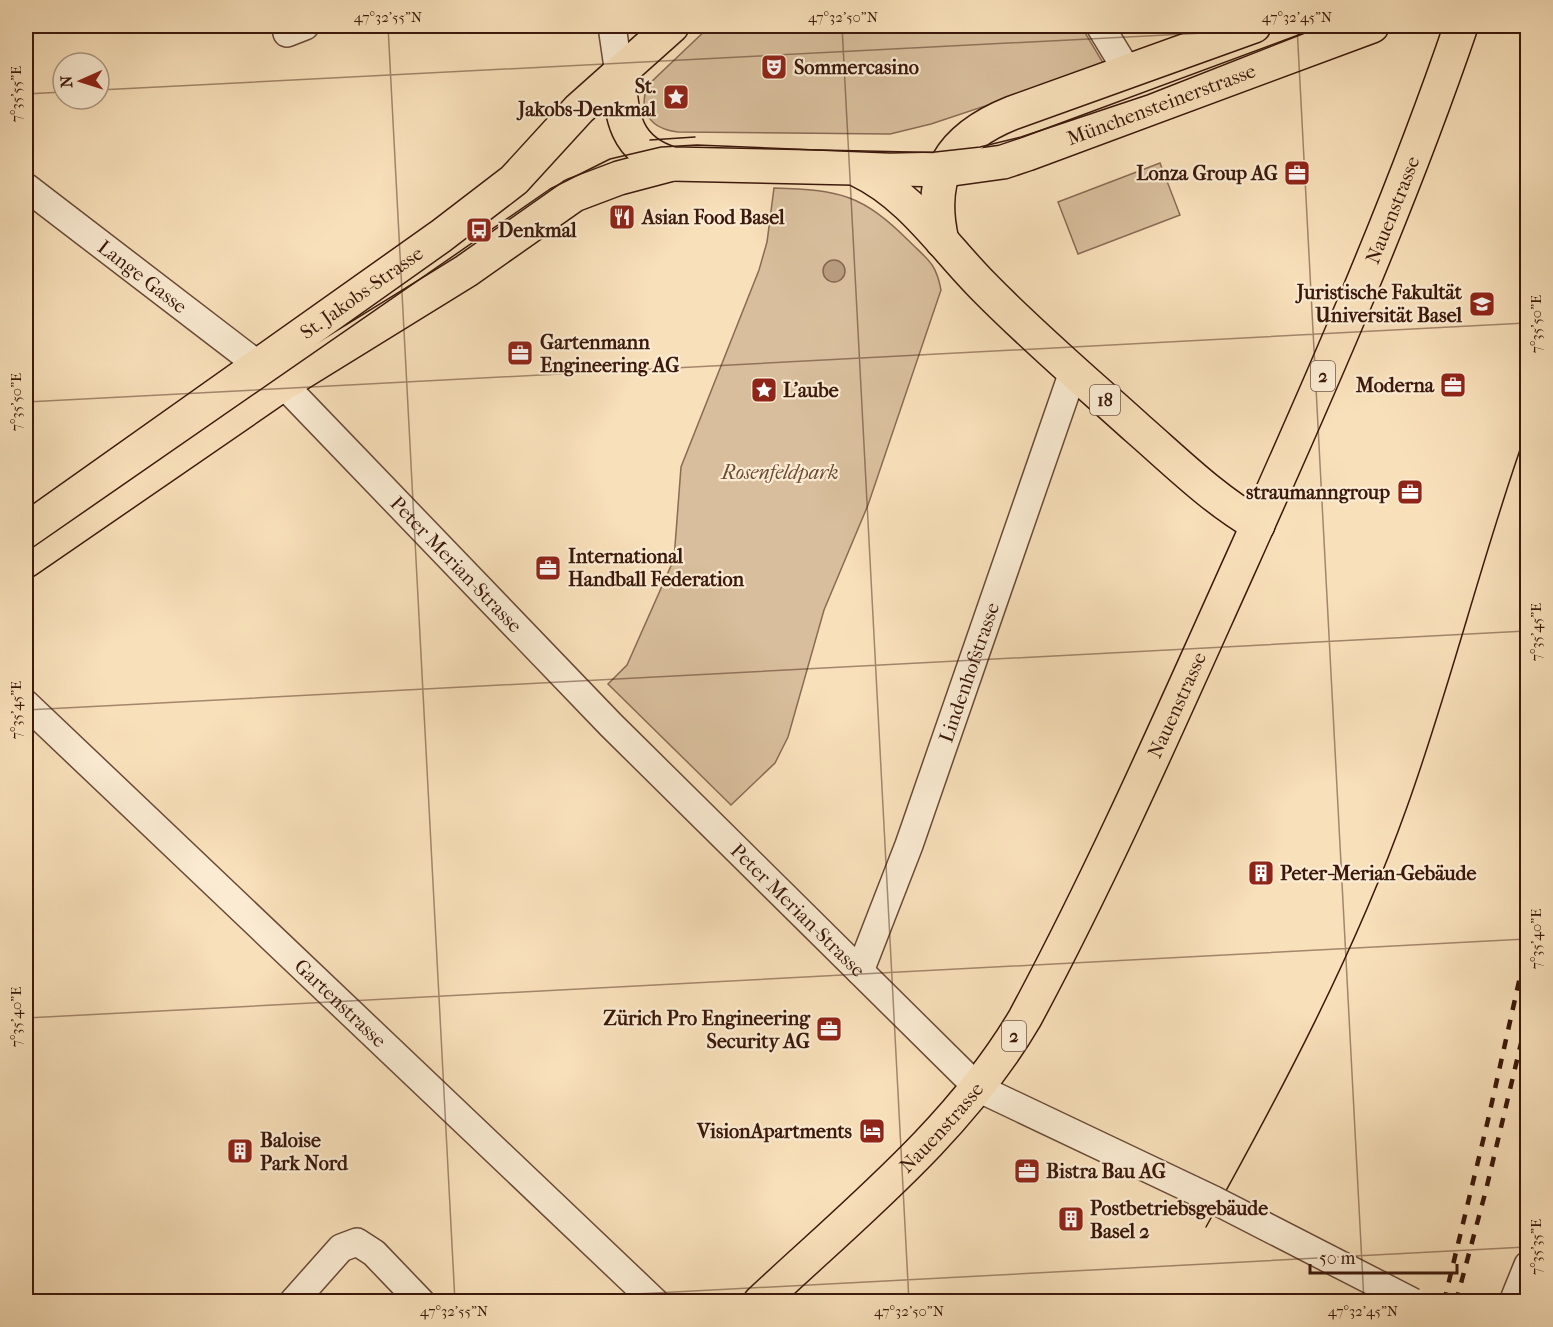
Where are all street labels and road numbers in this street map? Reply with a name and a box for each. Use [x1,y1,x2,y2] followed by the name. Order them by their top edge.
[1064,59,1259,150] street label: Münchensteinerstrasse
[1361,153,1425,267] street label: Nauenstrasse
[93,235,191,318] street label: Lange Gasse
[296,241,428,344] street label: St. Jakobs-Strasse
[1311,361,1335,391] road number: 2
[1090,385,1120,415] road number: 18
[385,492,527,637] street label: Peter Merian-Strasse
[934,599,1004,745] street label: Lindenhofstrasse
[1143,648,1211,762] street label: Nauenstrasse
[726,839,870,982] street label: Peter Merian-Strasse
[290,955,391,1052] street label: Gartenstrasse
[1002,1021,1026,1051] road number: 2
[895,1078,989,1178] street label: Nauenstrasse

